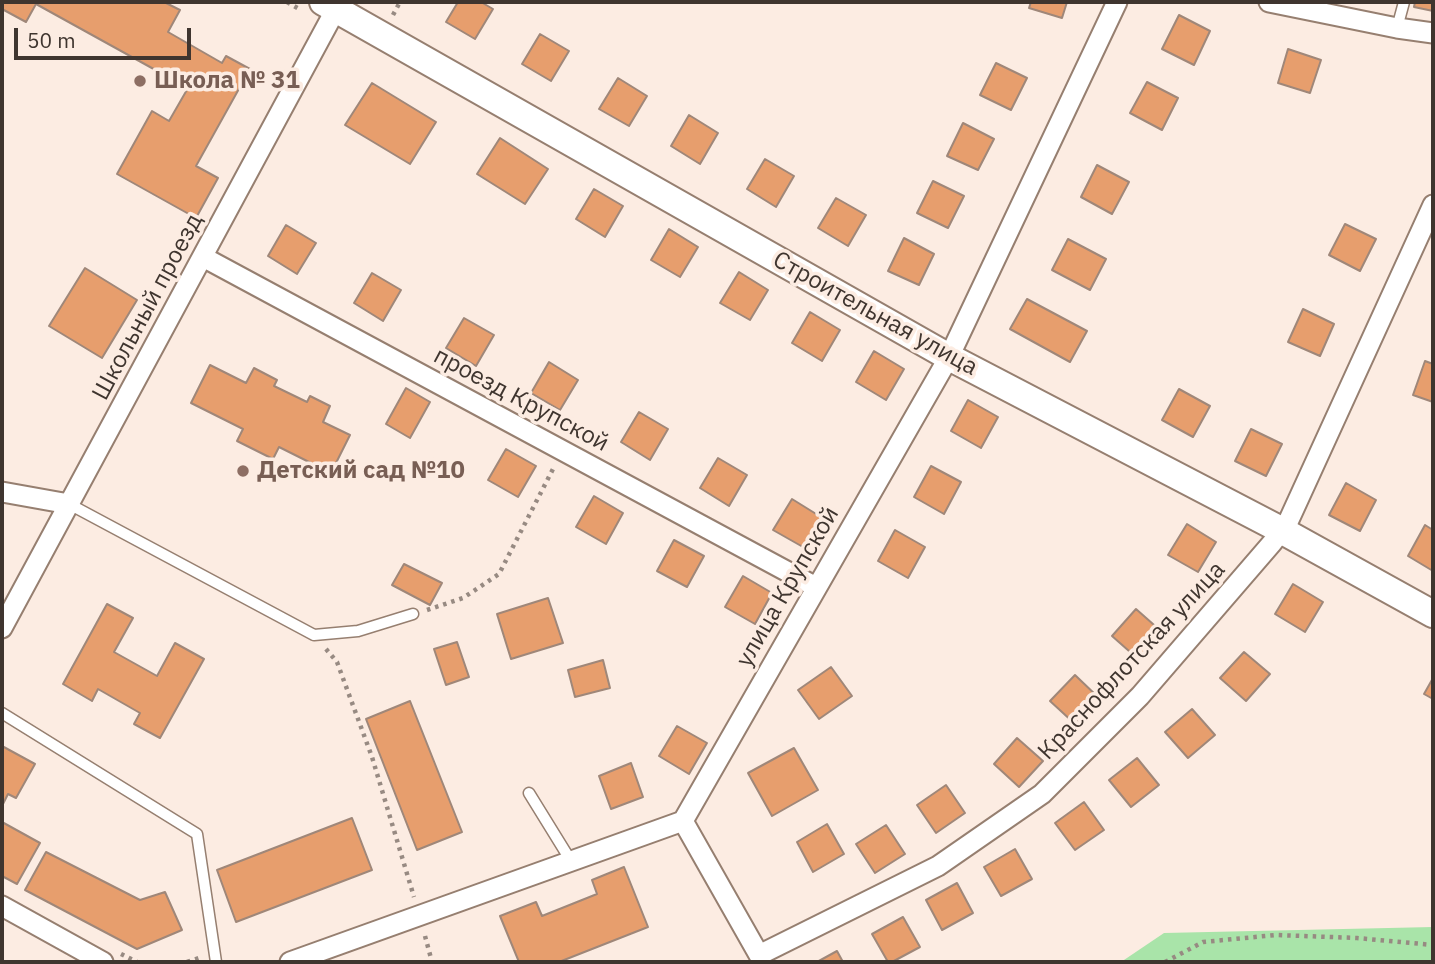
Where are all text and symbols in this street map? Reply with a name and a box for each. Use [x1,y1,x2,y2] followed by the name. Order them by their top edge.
[18,14,194,58] scale bar
[27,26,76,54] text: 50 m
[154,67,300,95] place label: Школа № 31
[132,73,148,89] marker: Школа № 31
[87,209,209,405] street label: Школьный проезд
[768,246,982,382] street label: Строительная улица
[429,342,613,458] street label: проезд Крупской
[257,457,465,485] place label: Детский сад №10
[235,463,251,479] marker: Детский сад №10
[731,502,845,672] street label: улица Крупской
[1033,556,1231,766] street label: Краснофлотская улица

